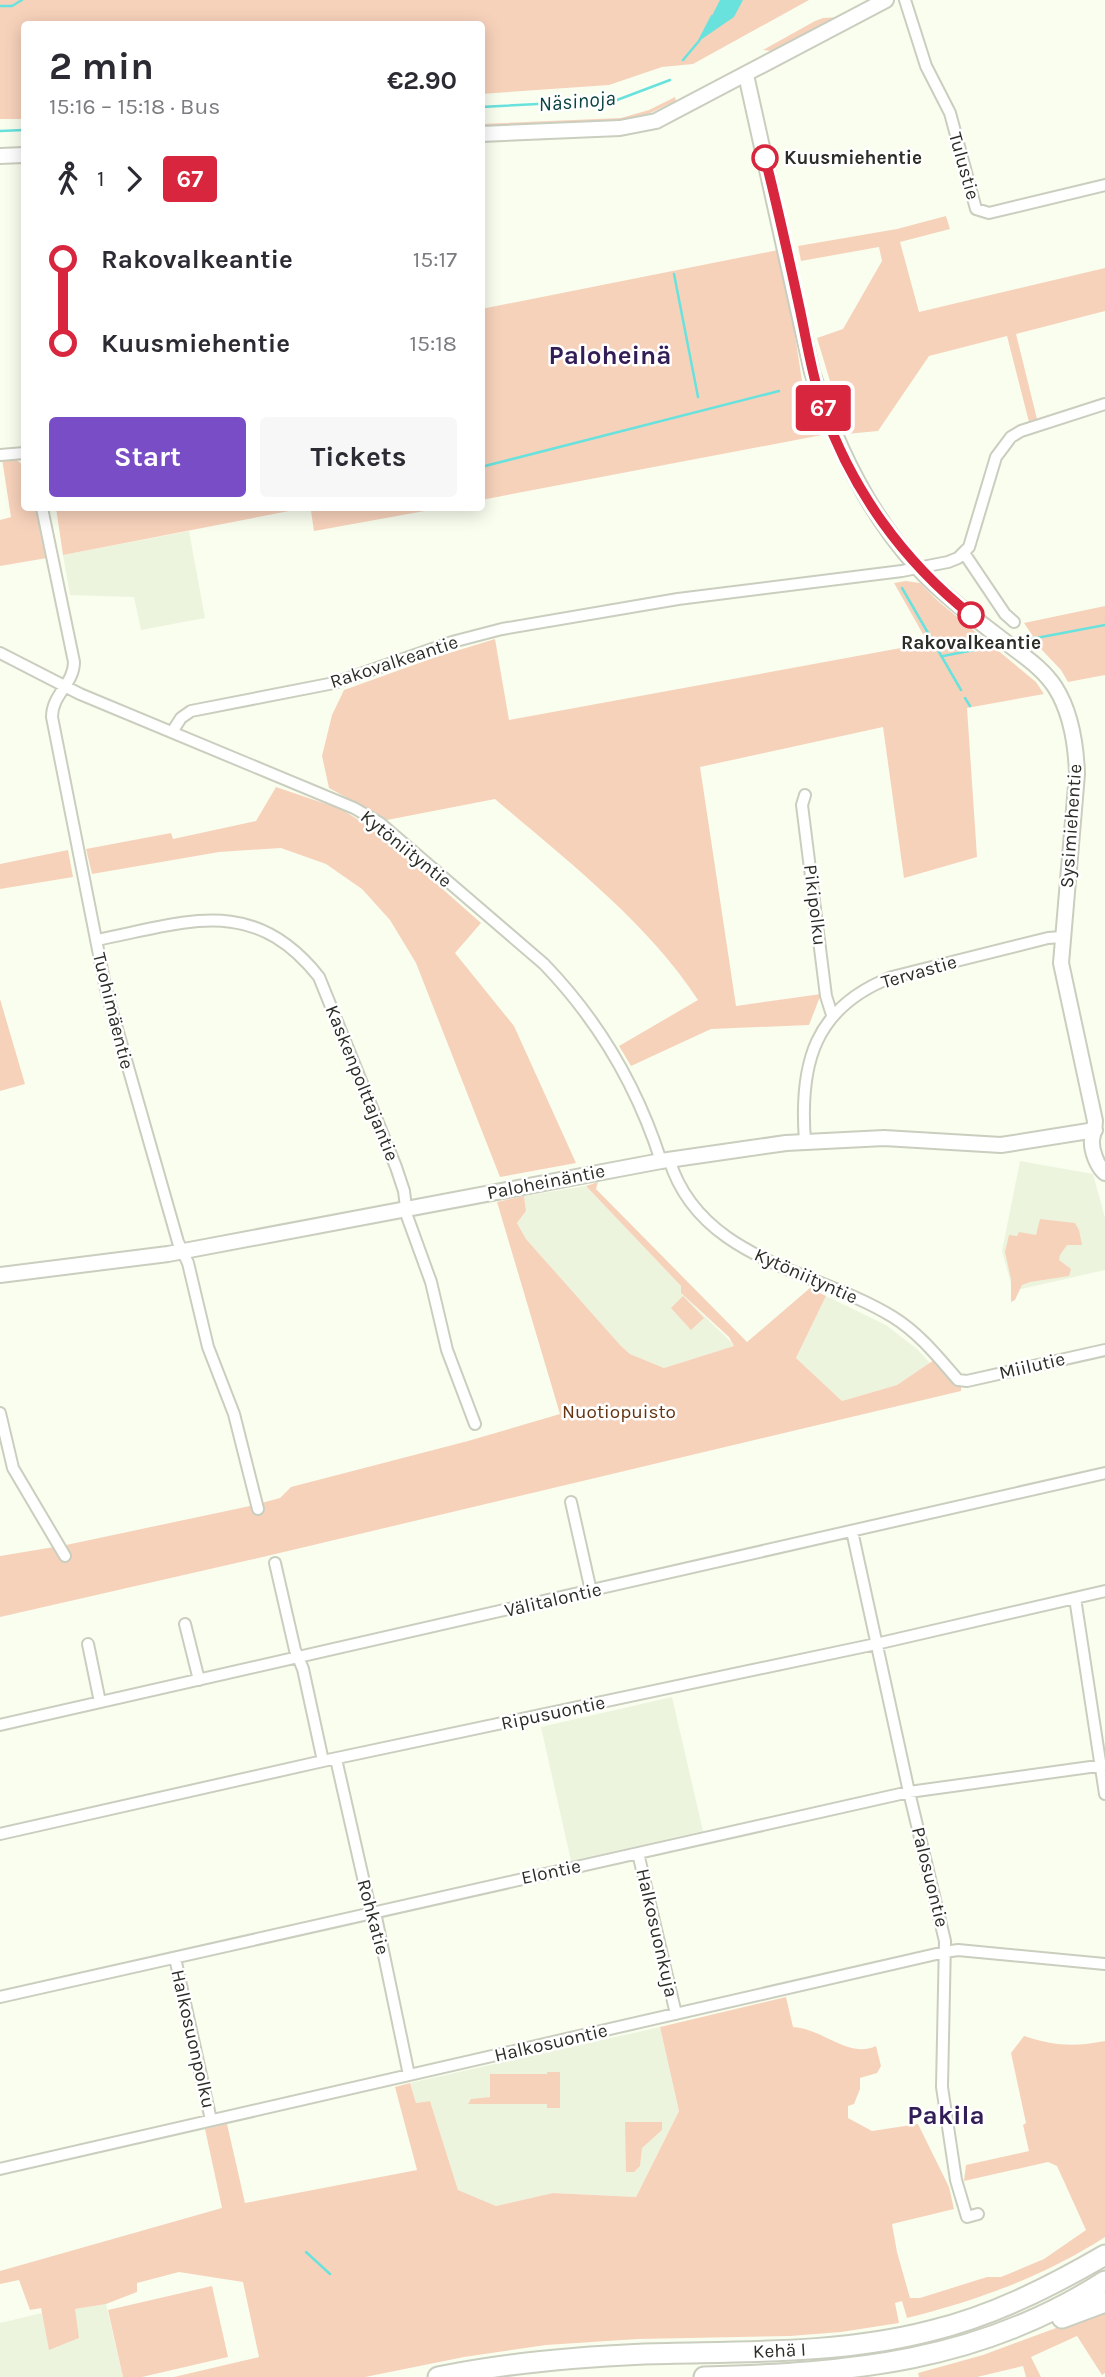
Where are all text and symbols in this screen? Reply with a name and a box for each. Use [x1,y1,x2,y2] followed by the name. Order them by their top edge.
[49,44,154,89] text: 2 min
[387,65,457,96] text: €2.90
[537,86,617,116] water label: Näsinoja
[49,93,220,120] text: 15:16 – 15:18 · Bus
[944,130,984,202] street label: Tulustie
[752,145,778,171] marker: Kuusmiehentie
[784,147,922,169] place label: Kuusmiehentie
[49,160,87,198] icon: walk
[115,160,153,198] icon: forward
[97,165,105,192] text: 1
[177,165,203,193] text: 67
[101,244,293,275] text: Rakovalkeantie
[413,246,457,273] text: 15:17
[101,328,290,359] text: Kuusmiehentie
[409,330,457,357] text: 15:18
[549,340,671,371] district label: Paloheinä
[792,385,854,431] line badge: 67
[810,394,836,422] text: 67
[49,417,246,497] button: Start
[260,417,457,497] button: Tickets
[958,602,984,628] marker: Rakovalkeantie
[327,631,461,693] street label: Rakovalkeantie
[901,632,1041,654] place label: Rakovalkeantie
[1056,763,1086,889] street label: Sysimiehentie
[356,806,456,892] street label: Kytöniityntie
[799,863,831,947] street label: Pikipolku
[88,950,138,1072] street label: Tuohimäentie
[879,951,959,993] street label: Tervastie
[321,1002,403,1164] street label: Kaskenpolttajantie
[485,1160,607,1204] street label: Paloheinäntie
[751,1243,861,1309] street label: Kytöniityntie
[997,1348,1067,1384] street label: Miilutie
[562,1401,676,1423] park label: Nuotiopuisto
[502,1578,604,1622] street label: Välitalontie
[499,1691,607,1735] street label: Ripusuontie
[907,1825,953,1929] street label: Palosuontie
[519,1855,583,1889] street label: Elontie
[631,1866,683,2000] street label: Halkosuonkuja
[352,1877,394,1957] street label: Rohkatie
[166,1967,220,2111] street label: Halkosuonpolku
[492,2019,610,2067] street label: Halkosuontie
[907,2100,985,2131] district label: Pakila
[753,2338,807,2363] street label: Kehä I

